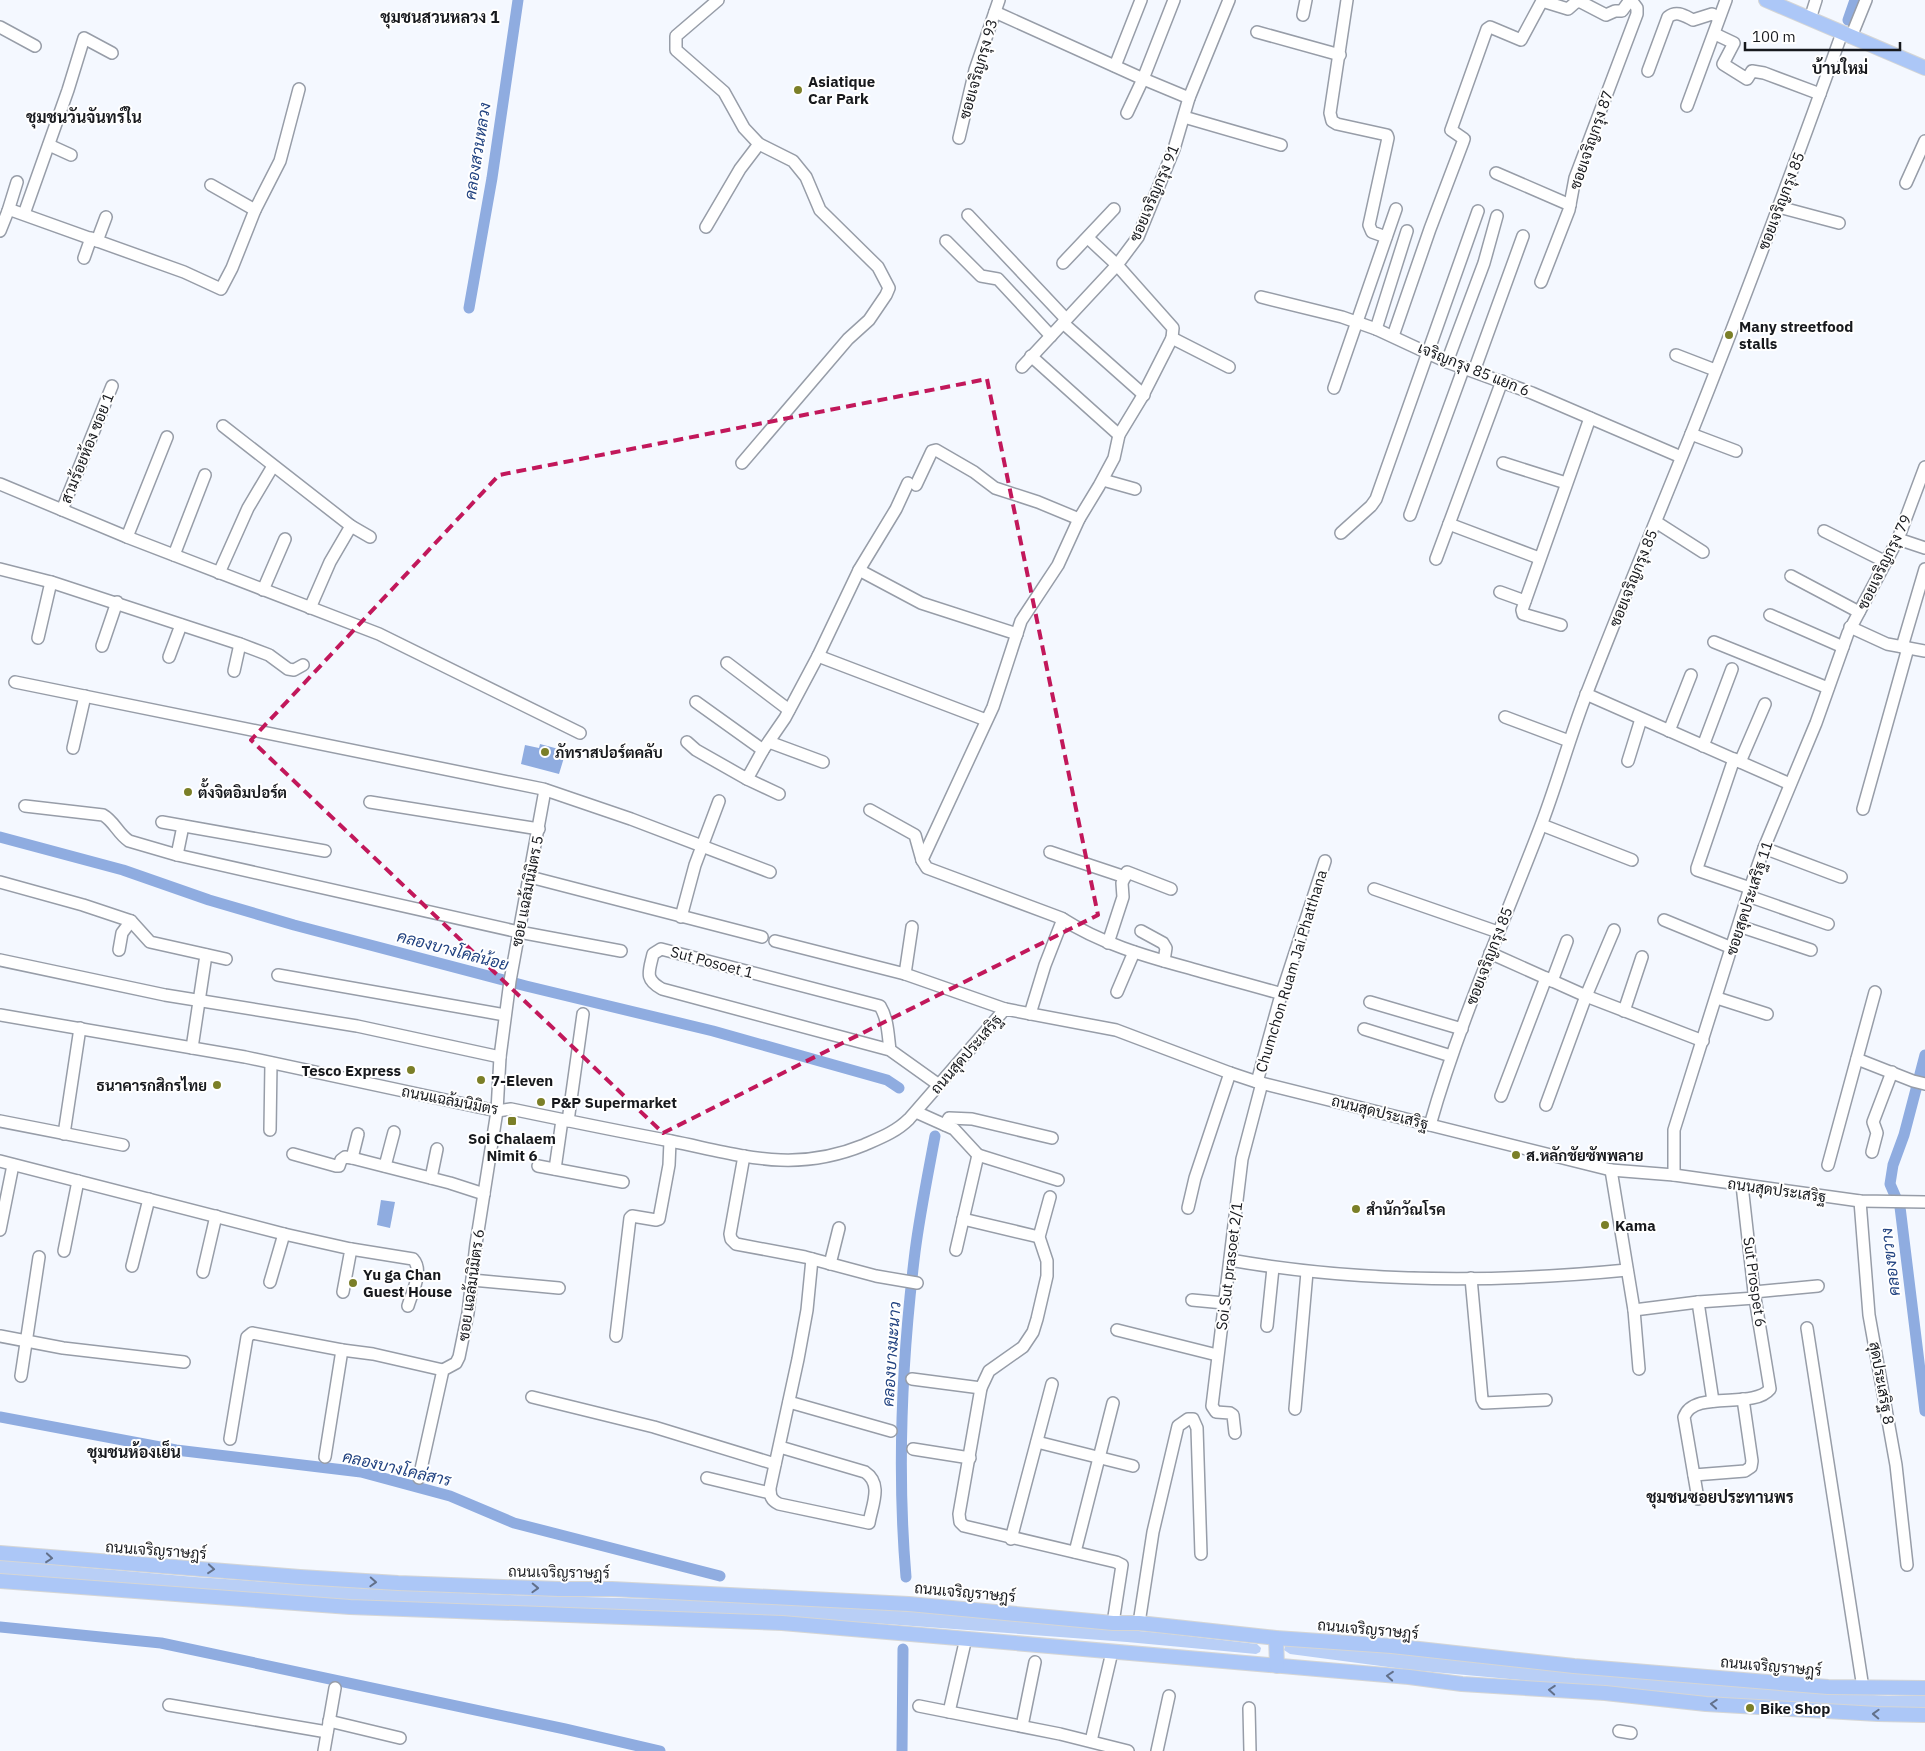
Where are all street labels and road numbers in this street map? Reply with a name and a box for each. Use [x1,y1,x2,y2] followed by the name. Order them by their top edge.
[955,17,1003,122] street label: ซอยเจริญกรุง 93
[1565,88,1619,193] street label: ซอยเจริญกรุง 87
[1125,142,1185,245] street label: ซอยเจริญกรุง 91
[1754,149,1810,253] street label: ซอยเจริญกรุง 85
[1415,338,1533,402] street label: เจริญกรุง 85 แยก 6
[56,390,118,506] street label: สามร้อยห้อง ซอย 1
[1853,511,1917,614] street label: ซอยเจริญกรุง 79
[1605,526,1663,630] street label: ซอยเจริญกรุง 85
[507,834,547,948] street label: ซอย แฉล้มนิมิตร 5
[1721,838,1778,958] street label: ซอยสุดประเสริฐ 11
[1251,867,1331,1075] street label: Chumchon Ruam Jai Phatthana
[1462,904,1518,1008] street label: ซอยเจริญกรุง 85
[668,942,756,982] street label: Sut Posoet 1
[926,1010,1007,1099] street label: ถนนสุดประเสริฐ
[400,1081,500,1119] street label: ถนนแฉล้มนิมิตร
[1329,1091,1430,1135] street label: ถนนสุดประเสริฐ
[1726,1174,1827,1208] street label: ถนนสุดประเสริฐ
[1212,1201,1246,1331] street label: Soi Sut prasoet 2/1
[454,1228,488,1342] street label: ซอย แฉล้มนิมิตร 6
[1739,1236,1771,1328] street label: Sut Prospet 6
[1863,1340,1899,1426] street label: สุดประเสริฐ 8
[105,1537,207,1564] street label: ถนนเจริญราษฎร์
[508,1562,610,1583] street label: ถนนเจริญราษฎร์
[913,1578,1016,1607] street label: ถนนเจริญราษฎร์
[1316,1615,1419,1644] street label: ถนนเจริญราษฎร์
[1719,1652,1822,1681] street label: ถนนเจริญราษฎร์

